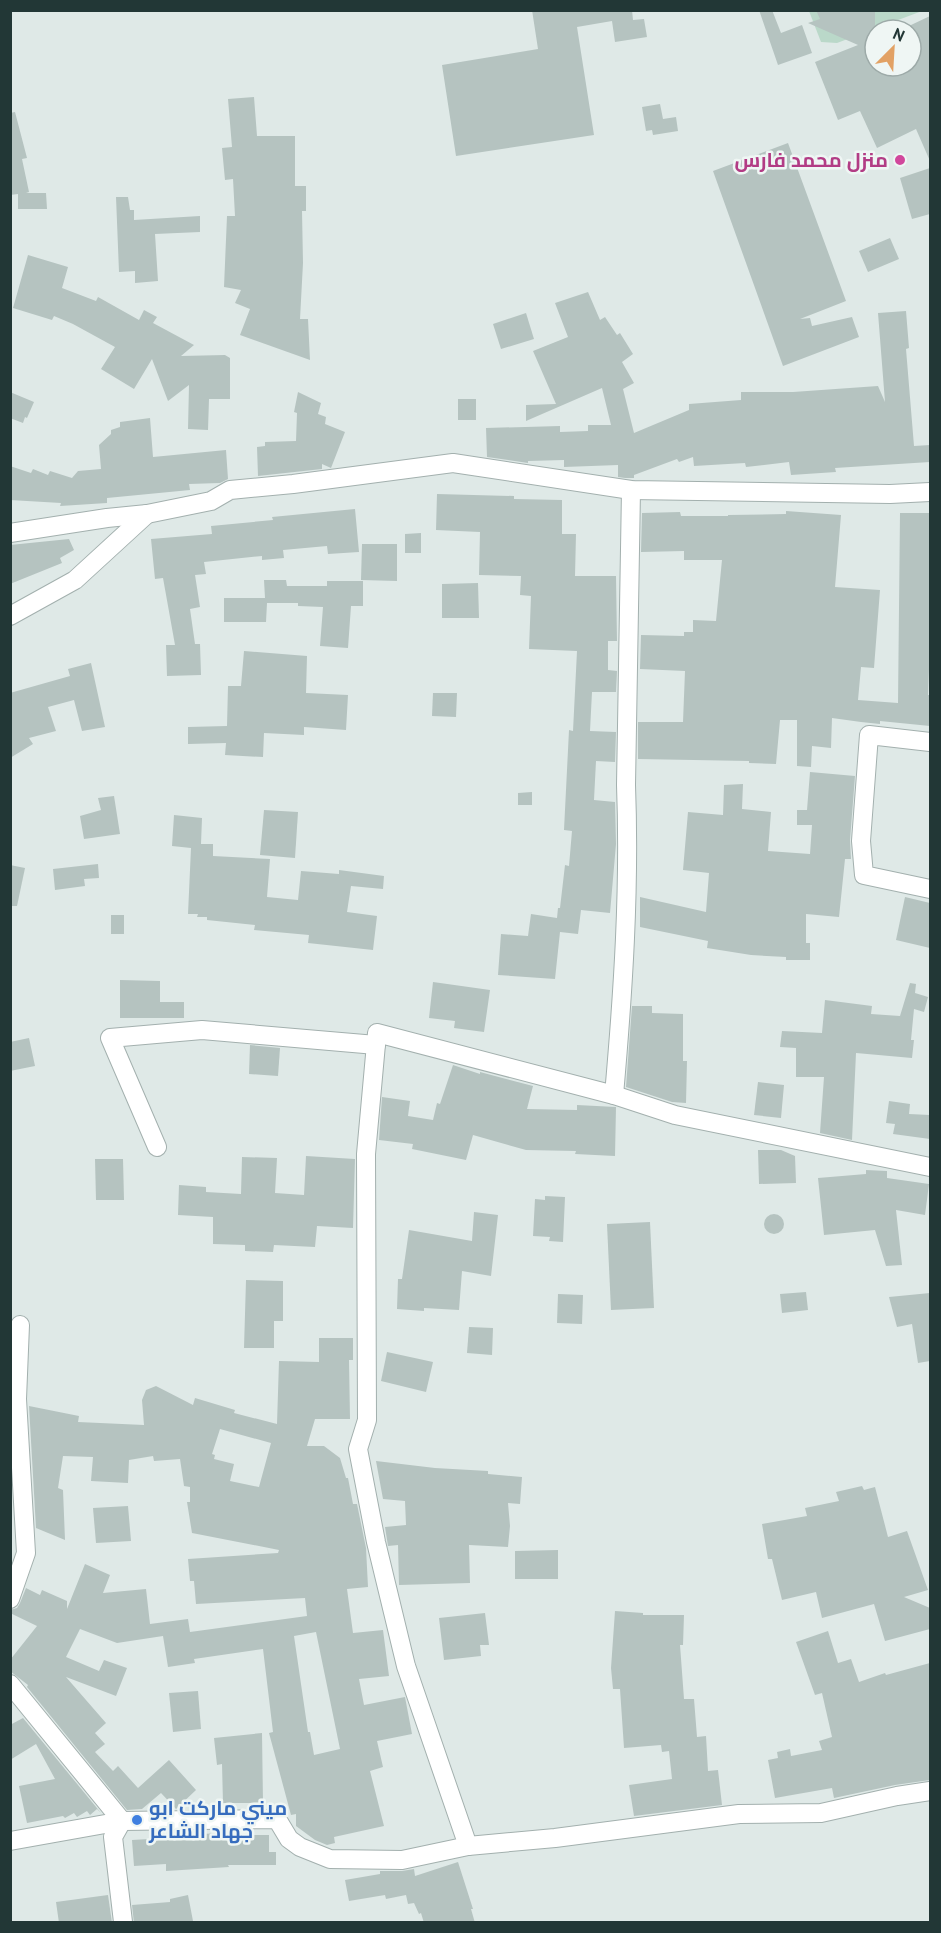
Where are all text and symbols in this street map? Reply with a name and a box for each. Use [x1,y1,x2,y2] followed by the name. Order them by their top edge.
[863,18,923,78] north arrow
[890,23,908,46] text: N
[734,147,888,173] place label: منزل محمد فارس
[893,153,907,167] marker: منزل محمد فارس
[148,1795,287,1844] place label: ميني ماركت ابو جهاد الشاعر
[130,1813,144,1827] marker: ميني ماركت ابو جهاد الشاعر

